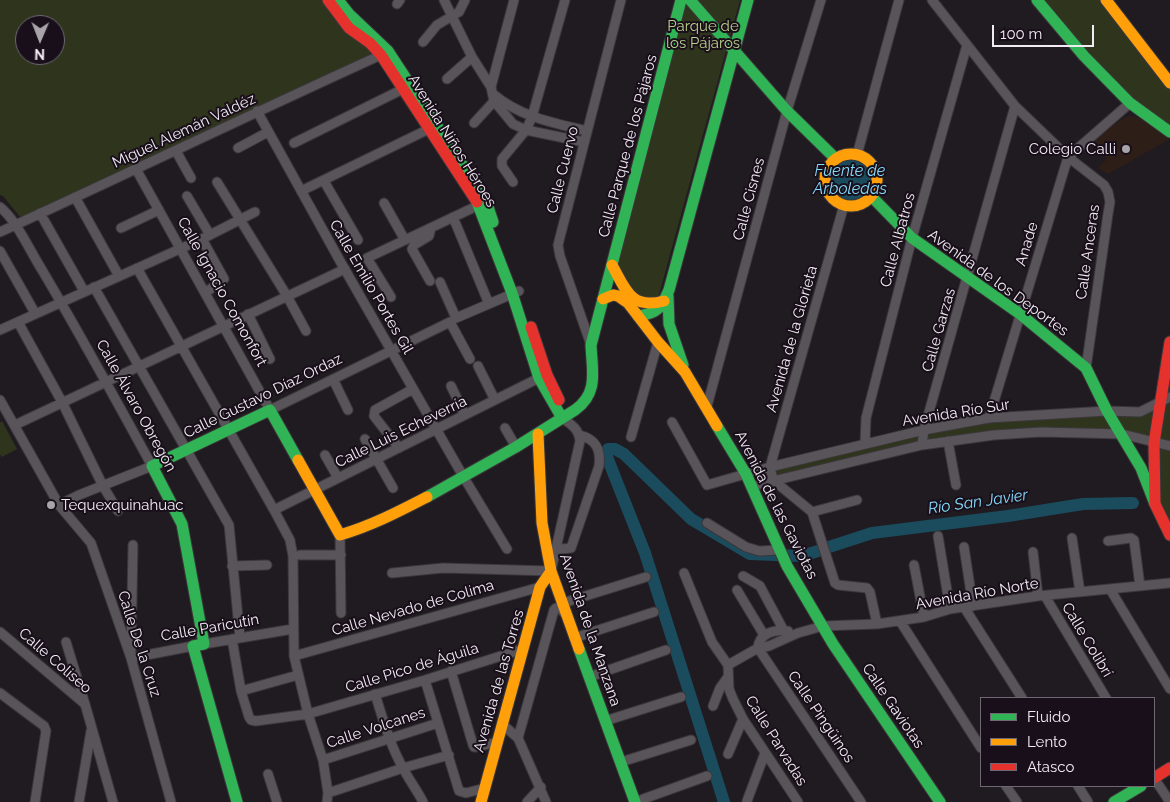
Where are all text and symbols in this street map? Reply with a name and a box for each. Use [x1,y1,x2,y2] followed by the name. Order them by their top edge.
[15,15,65,65] north arrow
[995,15,1098,47] scale bar
[666,17,740,52] park label: Parque de los Pájaros
[1000,25,1042,43] text: 100 m
[34,46,45,62] text: N
[595,53,661,239] street label: Calle Parque de los Pájaros
[404,71,500,211] street label: Avenida Niños Héroes
[110,90,258,172] street label: Miguel Alemán Valdéz
[543,125,583,215] street label: Calle Cuervo
[1029,140,1116,158] place label: Colegio Calli
[1120,143,1132,155] marker: Colegio Calli
[729,156,769,242] street label: Calle Cisnes
[813,161,887,199] water label: Fuente de Arboledas
[877,191,919,289] street label: Calle Albatros
[1072,203,1104,301] street label: Calle Anceras
[173,214,271,370] street label: Calle Ignacio Comonfort
[325,217,417,357] street label: Calle Emilio Portes Gil
[1012,220,1042,268] street label: Anade
[924,226,1072,340] street label: Avenida de los Deportes
[762,264,822,414] street label: Avenida de la Glorieta
[918,286,960,374] street label: Calle Garzas
[92,337,180,475] street label: Calle Álvaro Obregón
[181,350,345,442] street label: Calle Gustavo Díaz Ordaz
[332,392,470,472] street label: Calle Luis Echeverría
[901,396,1011,430] street label: Avenida Río Sur
[731,428,821,582] street label: Avenida de las Gaviotas
[927,485,1029,519] water label: Río San Javier
[61,496,184,514] place label: Tequexquinahuac
[45,499,57,511] marker: Tequexquinahuac
[555,551,625,709] street label: Avenida de la Manzana
[914,574,1040,614] street label: Avenida Río Norte
[330,576,496,640] street label: Calle Nevado de Colima
[113,589,165,699] street label: Calle De la Cruz
[1058,600,1116,680] street label: Calle Colibrí
[470,608,528,754] street label: Avenida de las Torres
[159,611,261,645] street label: Calle Paricutín
[15,624,95,698] street label: Calle Coliseo
[343,639,481,697] street label: Calle Pico de Águila
[858,660,928,752] street label: Calle Gaviotas
[784,668,858,766] street label: Calle Pingüinos
[741,693,811,789] street label: Calle Parvadas
[980,697,1155,787] legend
[324,704,428,752] street label: Calle Volcanes
[1027,708,1070,726] text: Fluido
[1027,733,1067,751] text: Lento
[1027,758,1074,776] text: Atasco

